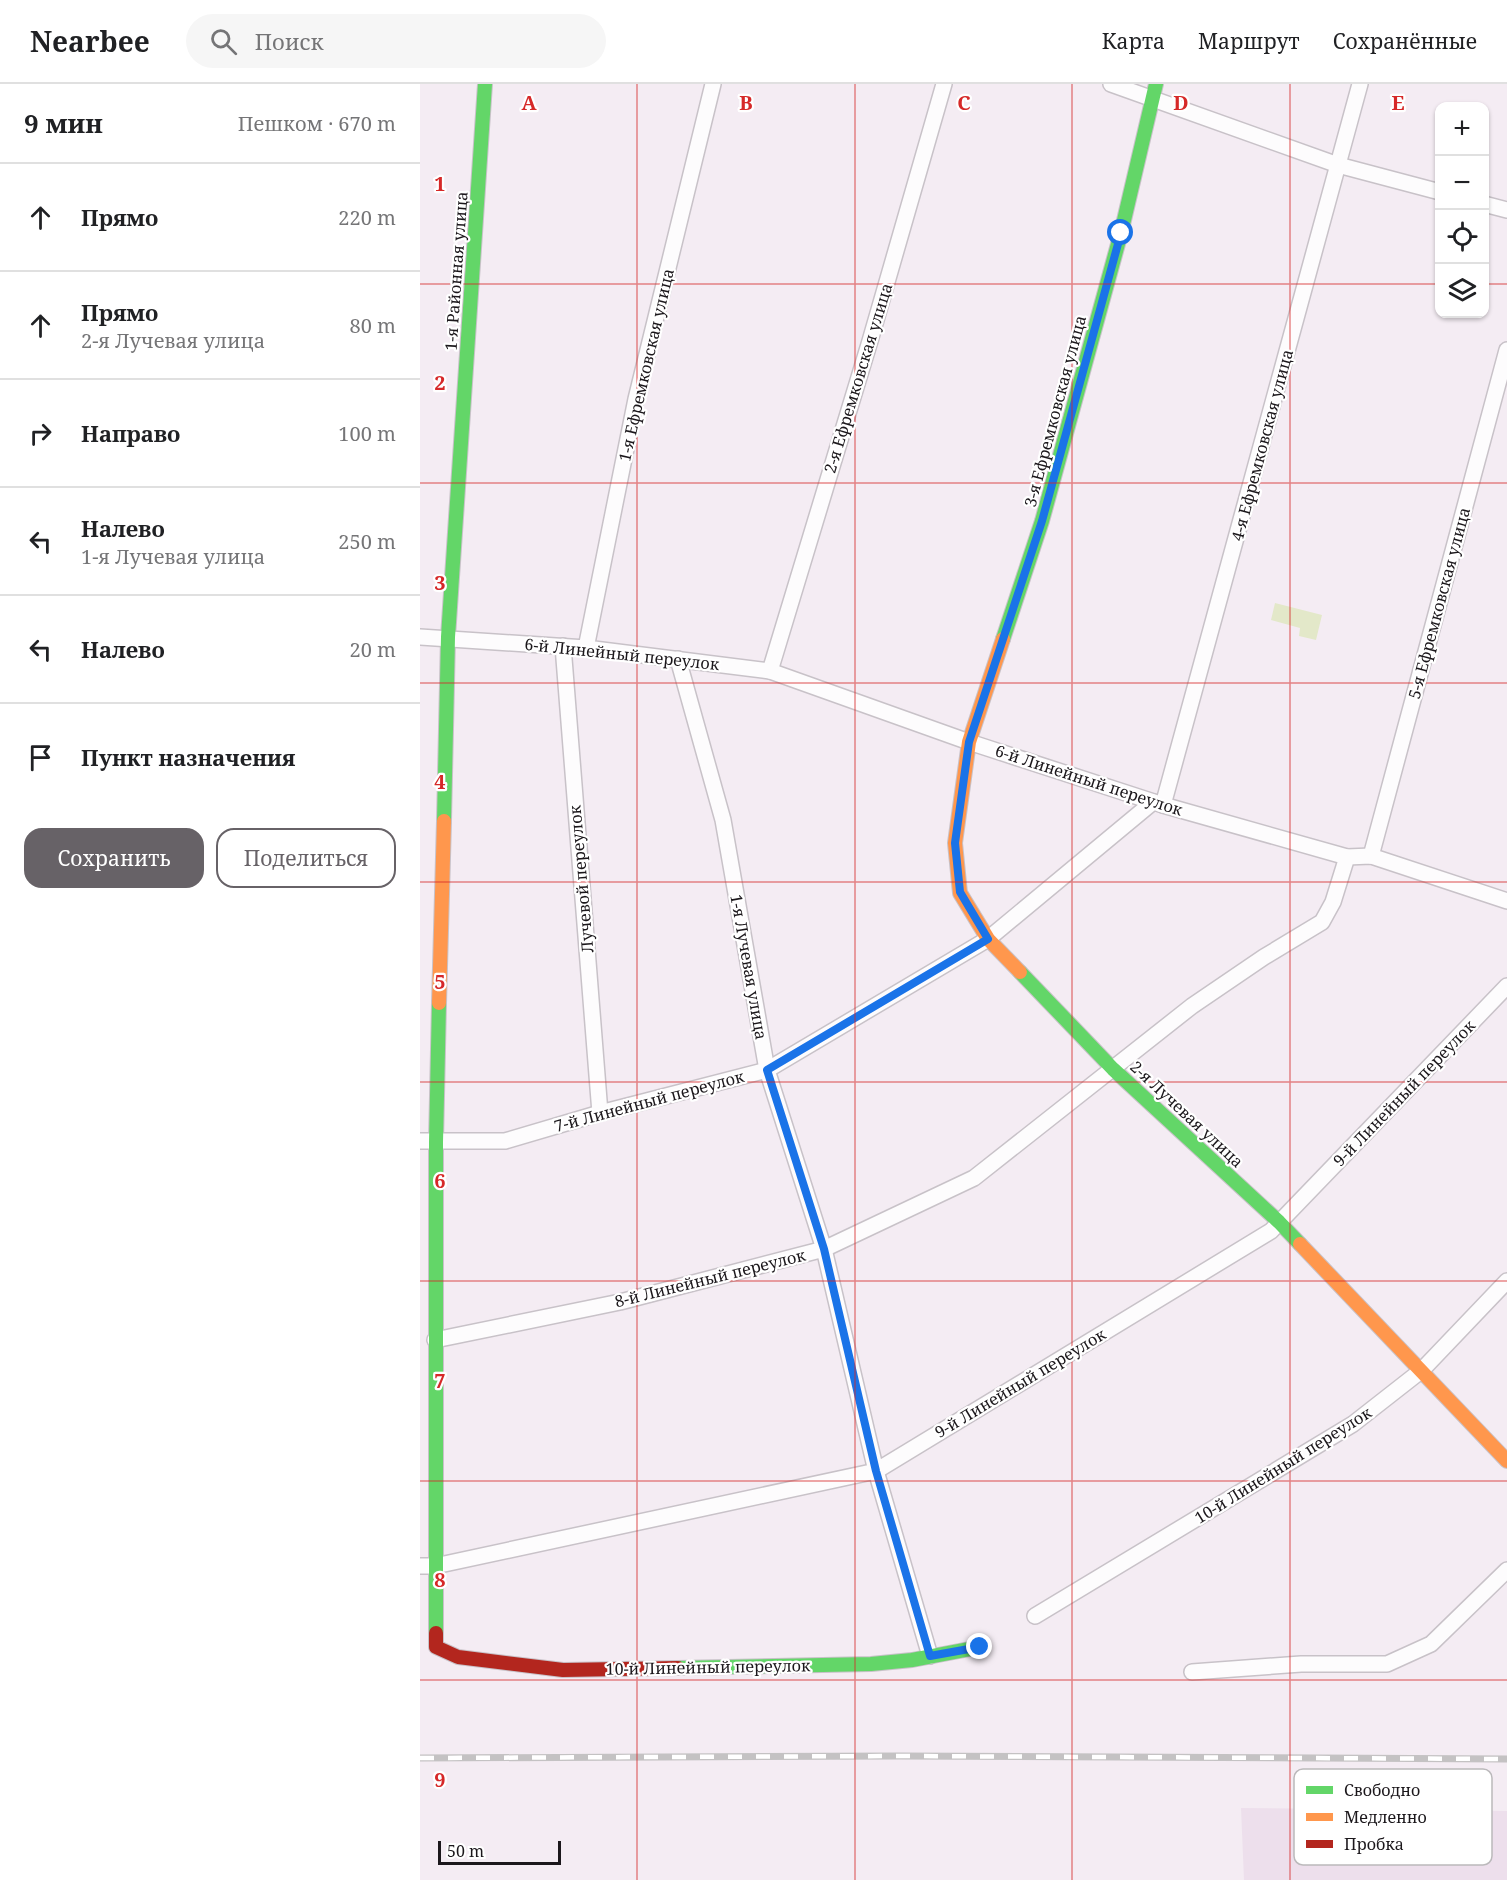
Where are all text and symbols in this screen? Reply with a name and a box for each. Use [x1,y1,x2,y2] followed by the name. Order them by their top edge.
[186,14,606,68] search box
[30,22,150,60] text: Nearbee
[207,25,240,58] icon: search
[255,26,323,56] text: Поиск
[1102,27,1165,55] text: Карта
[1198,27,1300,55] text: Маршрут
[1333,27,1477,55] text: Сохранённые
[521,89,537,116] text: A
[739,89,753,116] text: B
[957,89,971,116] text: C
[1173,89,1189,116] text: D
[1391,89,1405,116] text: E
[1435,102,1489,318] map controls
[1435,102,1489,156] button: +
[24,105,103,141] text: 9 мин
[238,110,396,137] text: Пешком · 670 m
[1435,156,1489,210] button: −
[434,170,446,197] text: 1
[439,191,473,351] street label: 1-я Районная улица
[24,201,57,234] icon: ahead
[81,202,158,232] text: Прямо
[338,204,396,231] text: 220 m
[1435,210,1489,264] button: locate
[1107,219,1133,245] route start
[1435,264,1489,318] button: layers
[613,266,679,464] street label: 1-я Ефремковская улица
[819,280,897,476] street label: 2-я Ефремковская улица
[81,297,158,327] text: Прямо
[24,309,57,342] icon: ahead
[350,312,396,339] text: 80 m
[1019,313,1091,509] street label: 3-я Ефремковская улица
[81,327,265,354] text: 2-я Лучевая улица
[1226,347,1298,543] street label: 4-я Ефремковская улица
[434,369,446,396] text: 2
[24,417,57,450] icon: right
[81,418,180,448] text: Направо
[338,420,396,447] text: 100 m
[1403,505,1475,701] street label: 5-я Ефремковская улица
[81,513,165,543] text: Налево
[24,525,57,558] icon: left
[338,528,396,555] text: 250 m
[81,543,265,570] text: 1-я Лучевая улица
[434,569,446,596] text: 3
[24,633,57,666] icon: left
[524,633,721,675] street label: 6-й Линейный переулок
[81,634,165,664] text: Налево
[350,636,396,663] text: 20 m
[993,739,1186,821] street label: 6-й Линейный переулок
[24,741,57,774] icon: arrive
[81,742,295,772] text: Пункт назначения
[434,768,446,795] text: 4
[564,804,598,954] street label: Лучевой переулок
[24,828,204,888] button: Сохранить
[216,828,396,888] button: Поделиться
[725,893,773,1041] street label: 1-я Лучевая улица
[434,968,446,995] text: 5
[1328,1015,1480,1171] street label: 9-й Линейный переулок
[1126,1056,1248,1172] street label: 2-я Лучевая улица
[552,1065,747,1137] street label: 7-й Линейный переулок
[434,1167,446,1194] text: 6
[612,1244,808,1312] street label: 8-й Линейный переулок
[930,1323,1110,1443] street label: 9-й Линейный переулок
[434,1367,446,1394] text: 7
[1190,1401,1376,1529] street label: 10-й Линейный переулок
[434,1566,446,1593] text: 8
[966,1633,992,1659] route end
[605,1654,811,1680] street label: 10-й Линейный переулок
[434,1766,446,1793] text: 9
[1294,1769,1492,1865] legend
[1344,1779,1420,1801] text: Свободно
[1344,1806,1427,1828] text: Медленно
[1344,1833,1404,1855] text: Пробка
[438,1838,561,1866] scale bar
[447,1840,484,1862] text: 50 m

